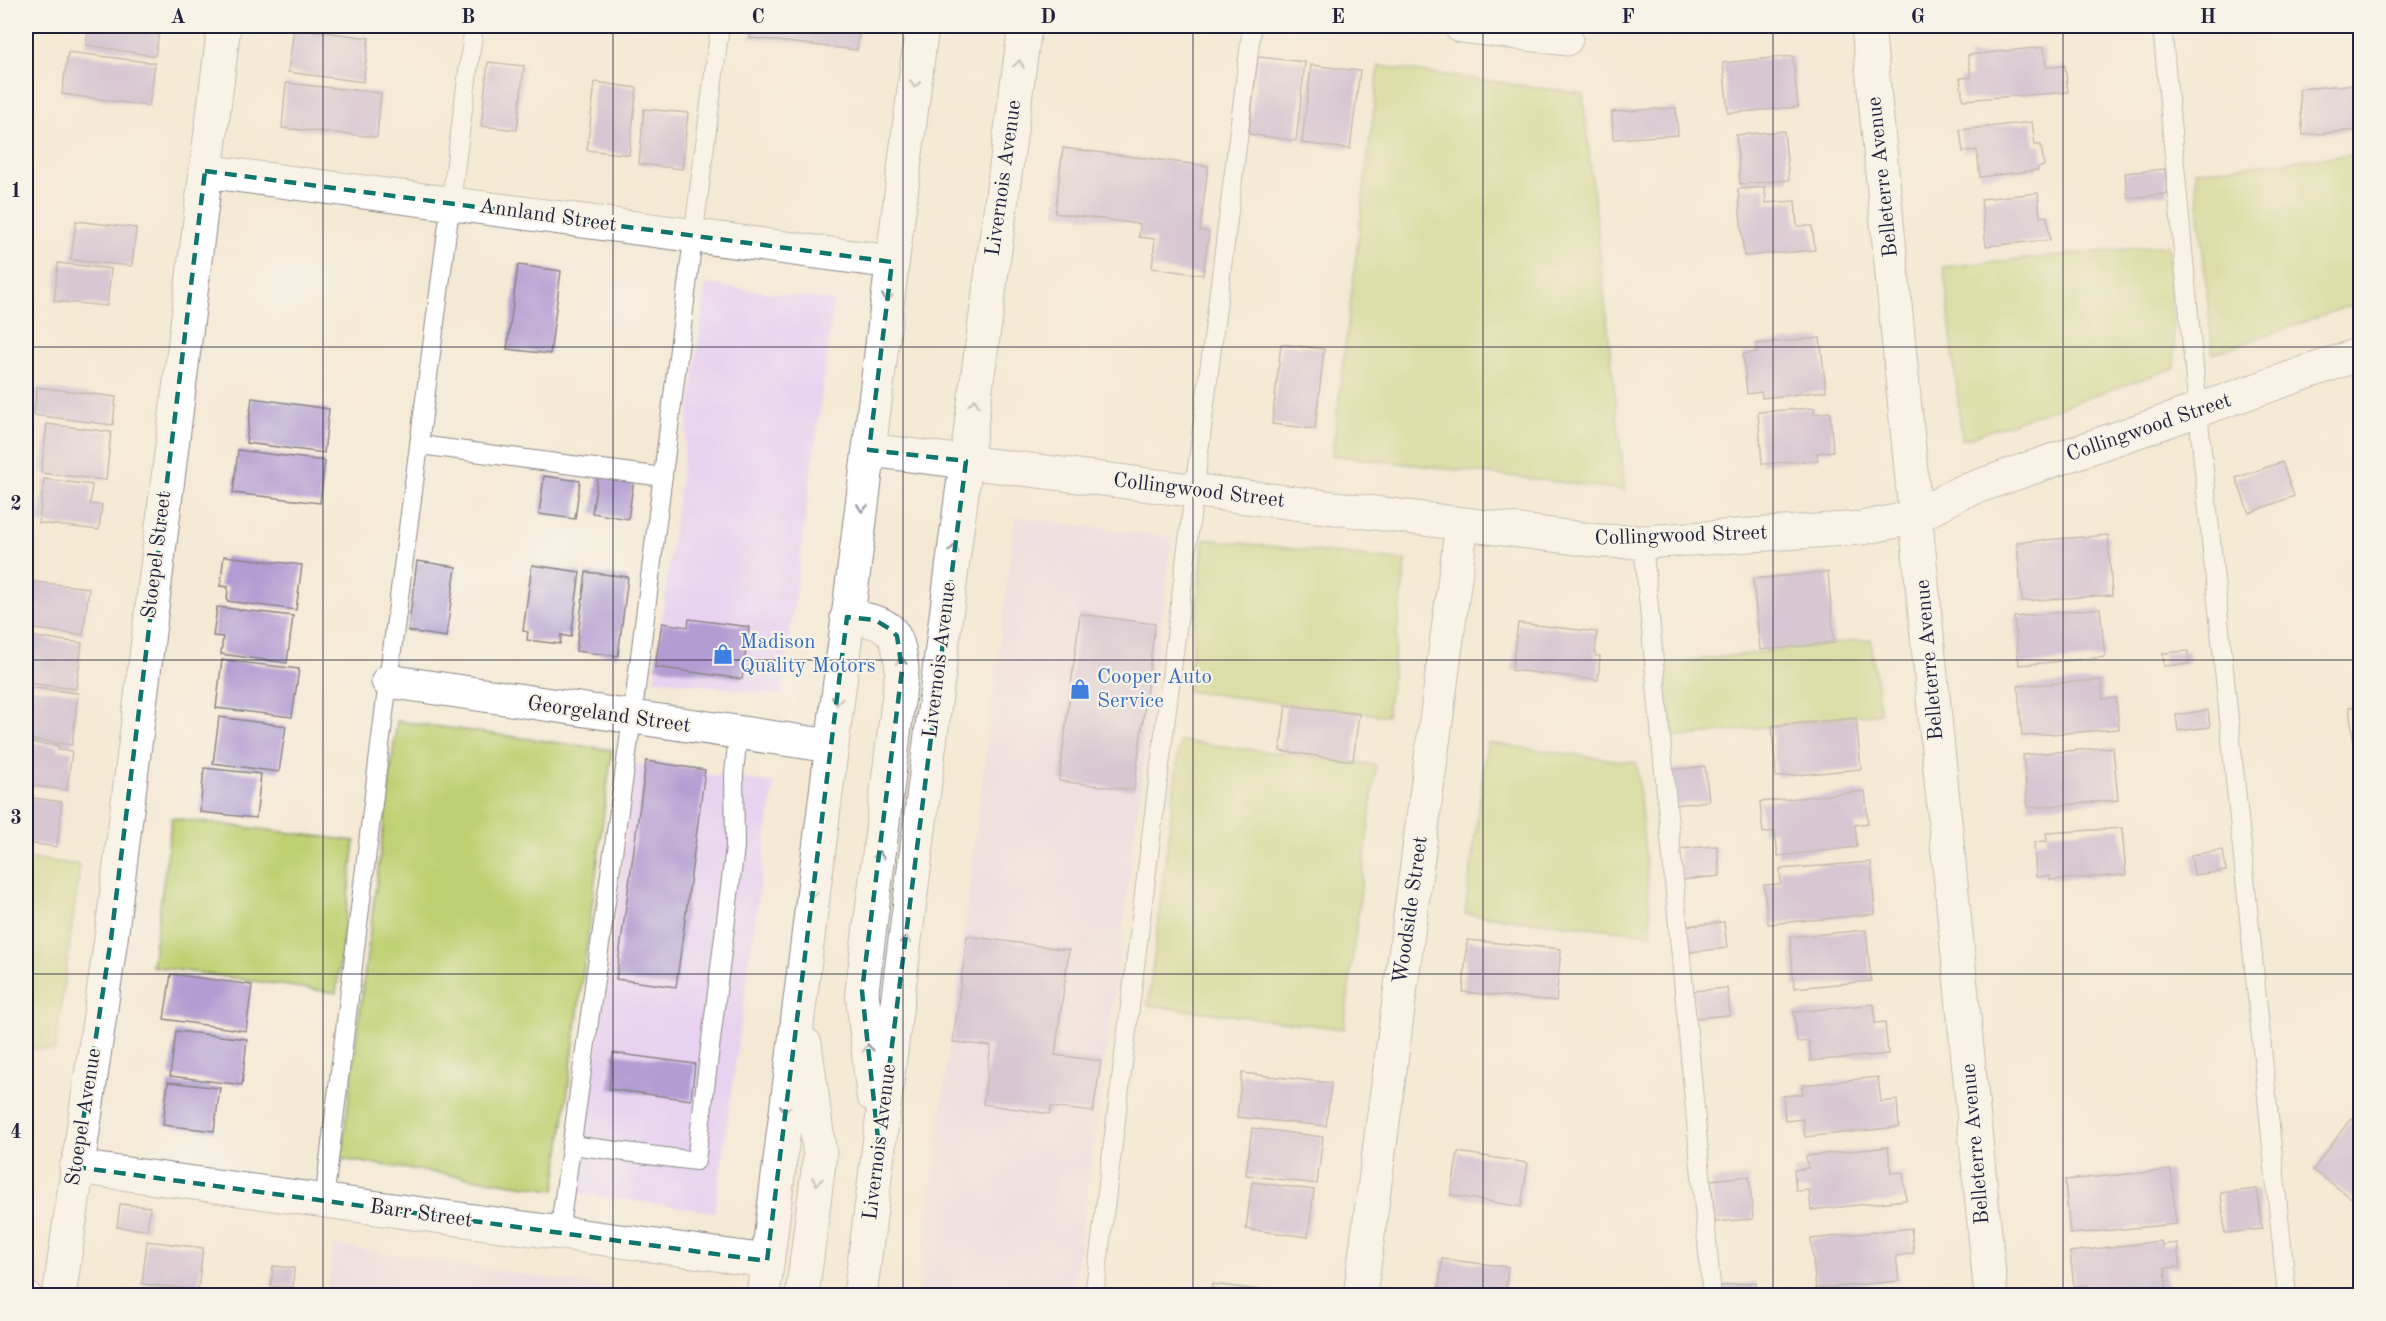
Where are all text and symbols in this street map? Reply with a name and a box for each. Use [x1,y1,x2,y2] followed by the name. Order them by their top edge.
[170,8,186,28] text: A
[461,8,475,28] text: B
[751,8,765,28] text: C
[1040,8,1056,28] text: D
[1331,8,1345,28] text: E
[1621,8,1635,28] text: F
[1911,8,1925,28] text: G
[2200,8,2216,28] text: H
[1013,60,1025,69] one-way arrow
[909,79,921,88] one-way arrow
[1864,96,1902,258] street label: Belleterre Avenue
[983,99,1025,257] street label: Livernois Avenue
[10,182,22,202] text: 1
[478,196,618,236] street label: Annland Street
[882,293,894,302] one-way arrow
[2064,390,2234,466] street label: Collingwood Street
[967,399,979,408] one-way arrow
[1112,470,1286,512] street label: Collingwood Street
[139,490,175,620] street label: Stoepel Street
[10,495,22,515] text: 2
[856,503,868,513] one-way arrow
[1594,522,1768,550] street label: Collingwood Street
[948,544,960,553] one-way arrow
[1912,579,1948,741] street label: Belleterre Avenue
[920,581,960,739] street label: Livernois Avenue
[740,632,876,677] place label: Madison Quality Motors
[711,642,735,666] shop icon: Madison Quality Motors
[895,656,908,666] one-way arrow
[1097,667,1212,712] place label: Cooper Auto Service
[1068,677,1092,701] shop icon: Cooper Auto Service
[526,693,692,737] street label: Georgeland Street
[831,697,843,706] one-way arrow
[10,809,22,829] text: 3
[1390,835,1432,985] street label: Woodside Street
[872,850,884,859] one-way arrow
[806,890,819,899] one-way arrow
[899,936,911,945] one-way arrow
[862,1044,875,1053] one-way arrow
[63,1047,105,1187] street label: Stoepel Avenue
[860,1063,900,1221] street label: Livernois Avenue
[1958,1063,1994,1225] street label: Belleterre Avenue
[779,1104,792,1114] one-way arrow
[10,1123,22,1143] text: 4
[811,1176,823,1185] one-way arrow
[368,1196,474,1232] street label: Barr Street

